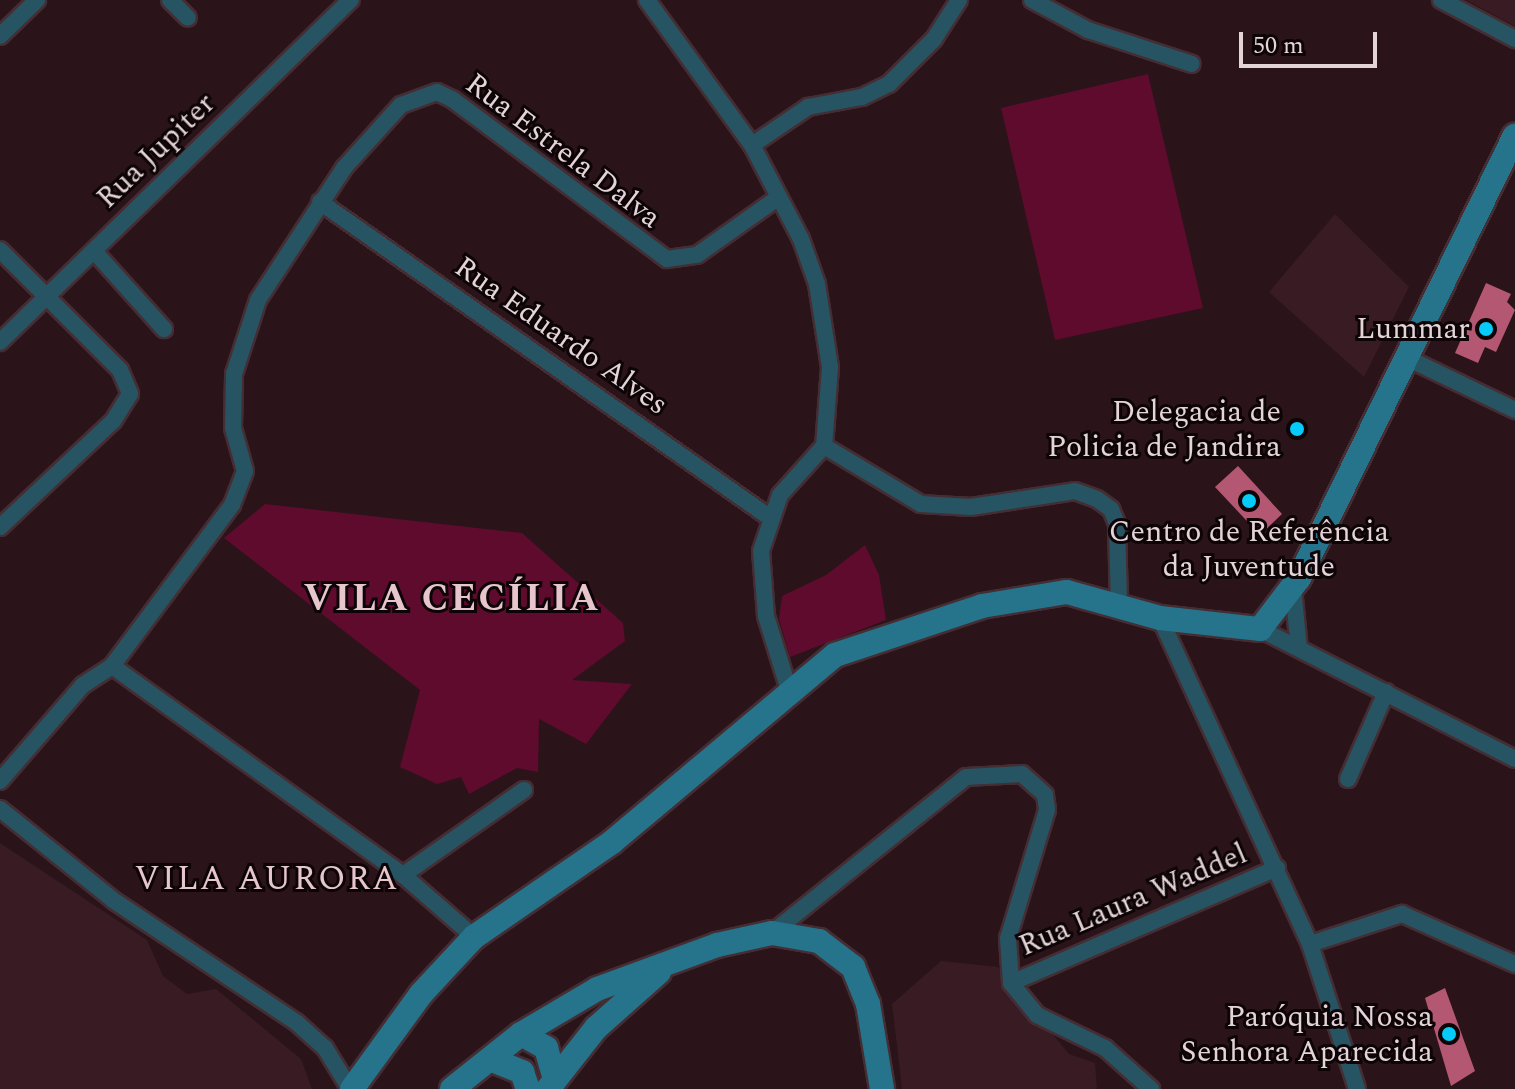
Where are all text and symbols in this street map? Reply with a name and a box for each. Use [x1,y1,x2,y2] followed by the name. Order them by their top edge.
[1243,16,1381,66] scale bar
[1253,28,1304,64] text: 50 m
[458,66,668,236] street label: Rua Estrela Dalva
[89,86,223,216] street label: Rua Jupiter
[447,249,675,423] street label: Rua Eduardo Alves
[1356,311,1470,347] place label: Lummar
[1477,320,1495,338] marker: Lummar
[1047,394,1281,464] place label: Delegacia de Policia de Jandira
[1288,420,1306,438] marker: Delegacia de Policia de Jandira
[1240,492,1258,510] marker: Centro de Referência da Juventude
[1109,514,1389,584] place label: Centro de Referência da Juventude
[303,577,601,623] district label: VILA CECÍLIA
[1014,836,1252,964] street label: Rua Laura Waddel
[135,860,399,900] district label: VILA AURORA
[1180,999,1433,1070] place label: Paróquia Nossa Senhora Aparecida
[1440,1025,1458,1043] marker: Paróquia Nossa Senhora Aparecida

